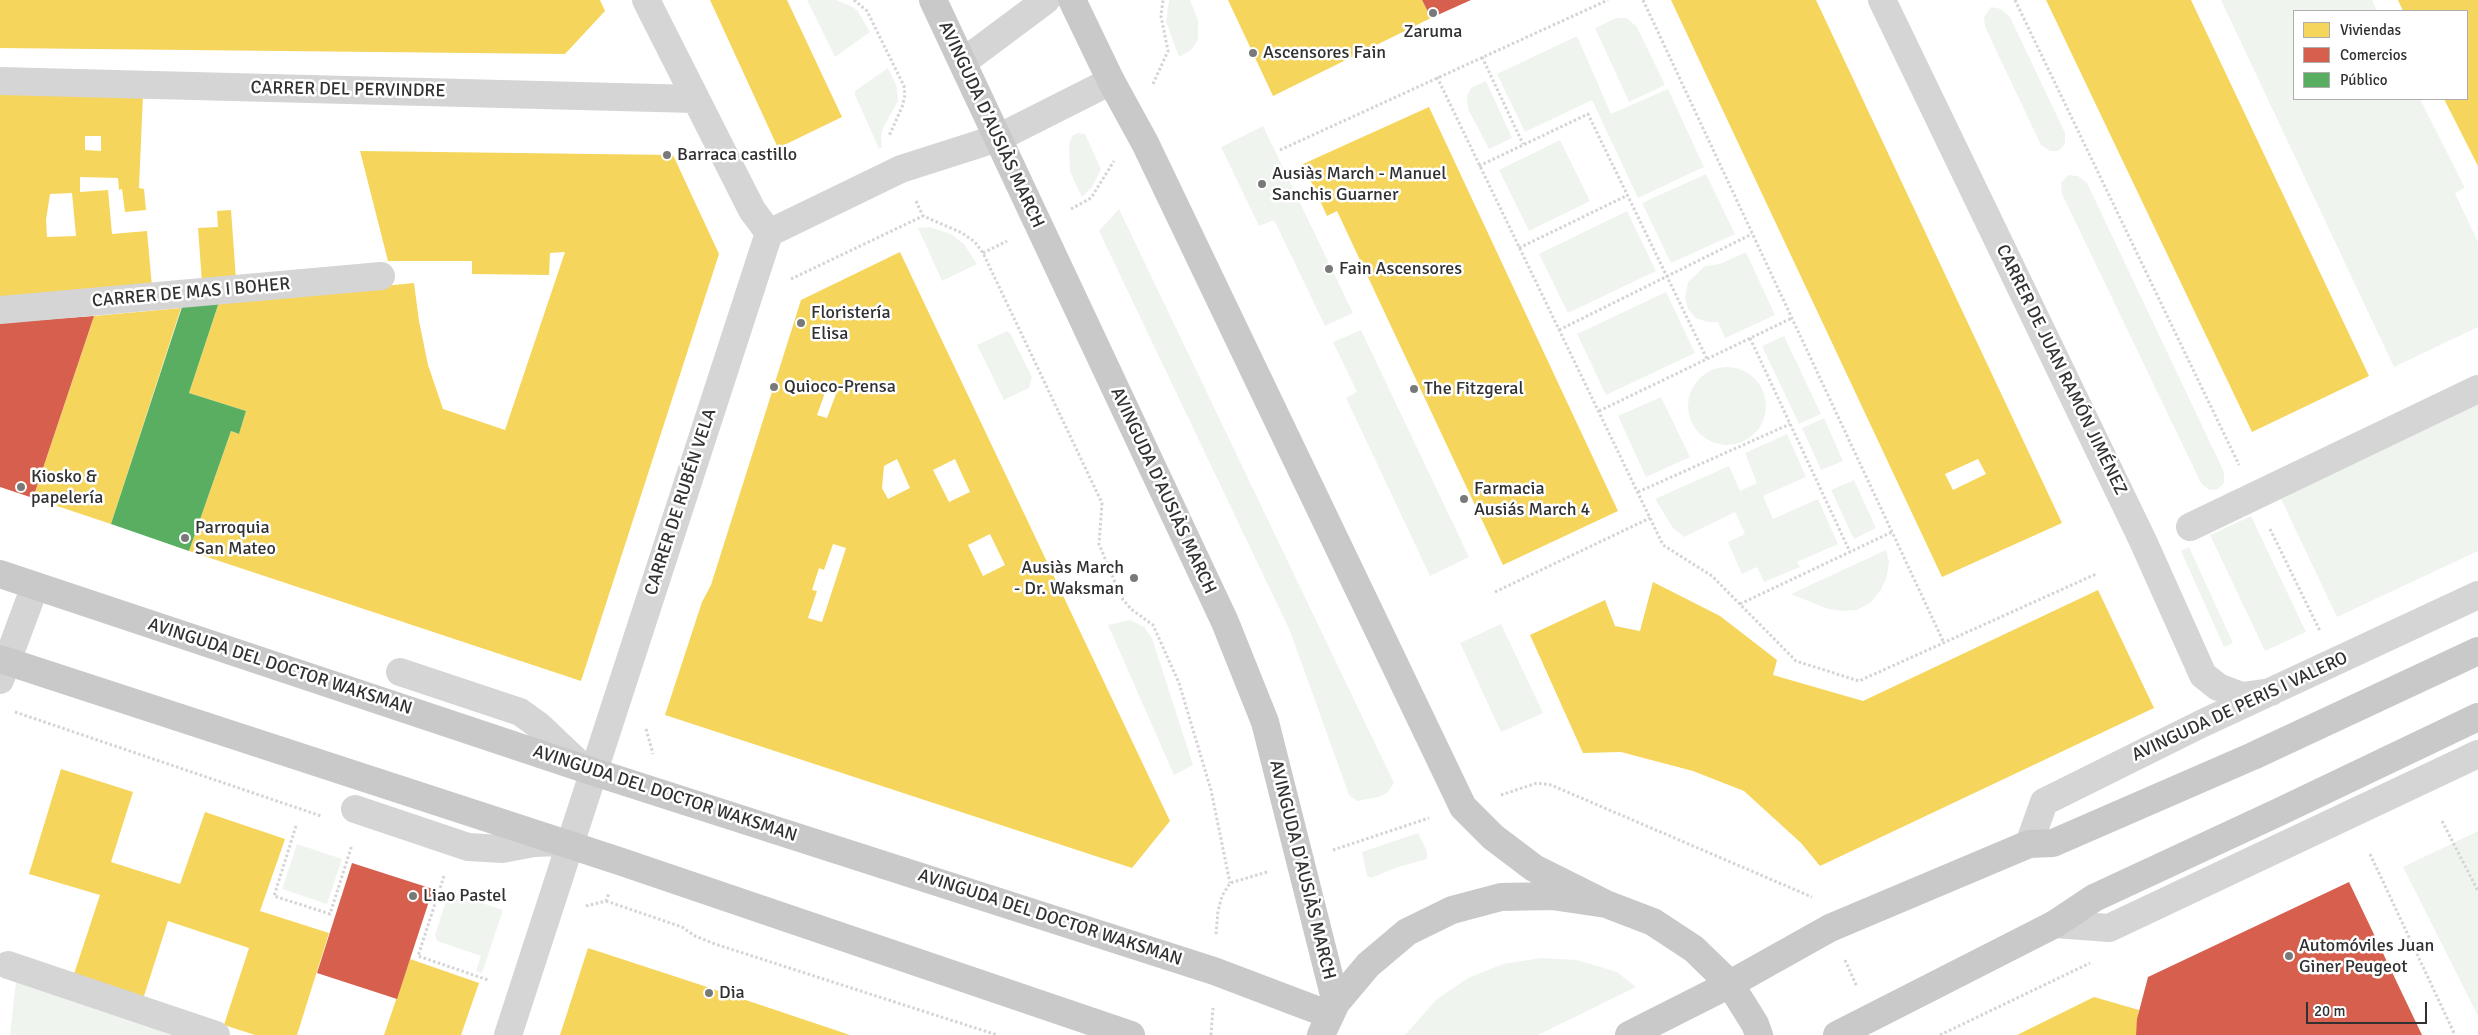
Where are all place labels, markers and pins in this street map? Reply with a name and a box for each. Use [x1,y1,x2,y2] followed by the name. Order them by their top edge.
[1427,7,1439,19] marker: Zaruma
[1404,21,1462,43] place label: Zaruma
[1263,42,1386,64] place label: Ascensores Fain
[1247,47,1259,59] marker: Ascensores Fain
[677,144,797,166] place label: Barraca castillo
[661,149,673,161] marker: Barraca castillo
[1272,163,1446,205] place label: Ausiàs March - Manuel Sanchis Guarner
[1256,178,1268,190] marker: Ausiàs March - Manuel Sanchis Guarner
[1339,258,1462,280] place label: Fain Ascensores
[1323,263,1335,275] marker: Fain Ascensores
[811,302,891,344] place label: Floristería Elisa
[795,317,807,329] marker: Floristería Elisa
[784,376,896,398] place label: Quioco-Prensa
[1424,378,1524,400] place label: The Fitzgeral
[768,381,780,393] marker: Quioco-Prensa
[1408,383,1420,395] marker: The Fitzgeral
[31,466,103,508] place label: Kiosko & papelería
[1474,478,1590,520] place label: Farmacia Ausiás March 4
[15,481,27,493] marker: Kiosko & papelería
[1458,493,1470,505] marker: Farmacia Ausiás March 4
[195,517,276,560] place label: Parroquia San Mateo
[179,532,191,544] marker: Parroquia San Mateo
[1014,557,1124,600] place label: Ausiàs March - Dr. Waksman
[1128,572,1140,584] marker: Ausiàs March - Dr. Waksman
[423,885,507,907] place label: Liao Pastel
[407,890,419,902] marker: Liao Pastel
[2299,935,2434,978] place label: Automóviles Juan Giner Peugeot
[2283,950,2295,962] marker: Automóviles Juan Giner Peugeot
[719,982,745,1004] place label: Dia
[703,987,715,999] marker: Dia

